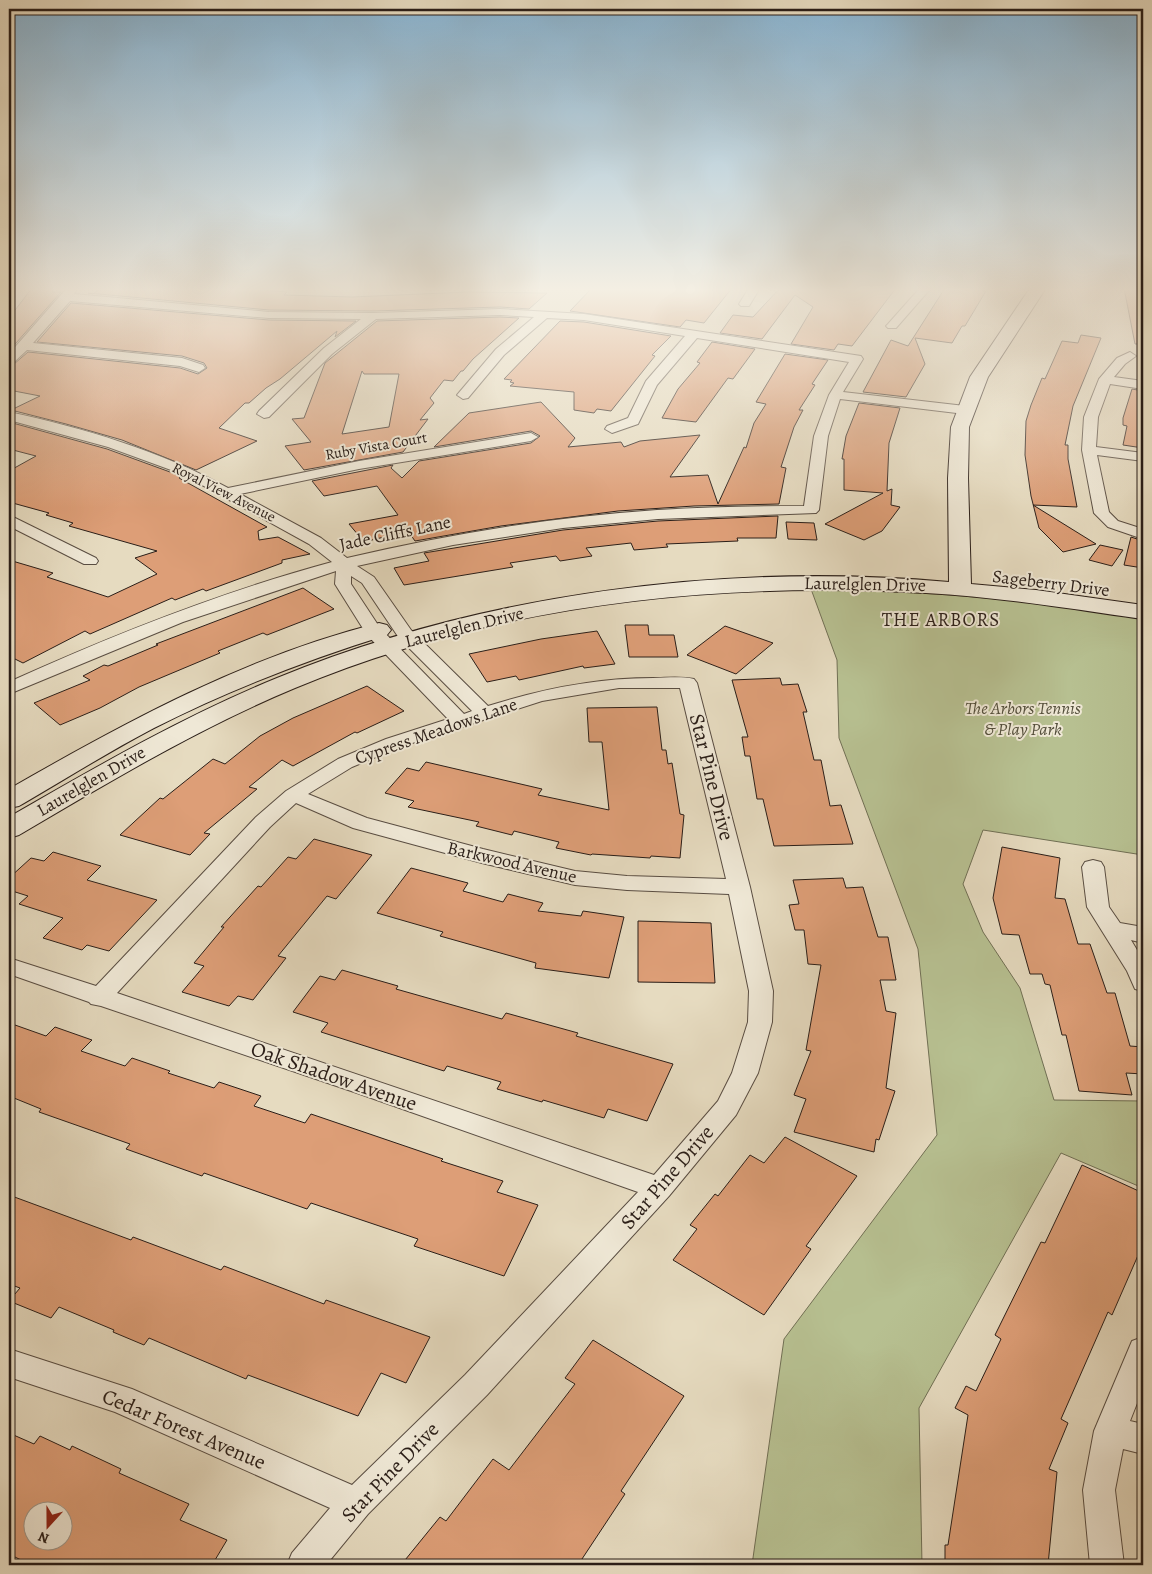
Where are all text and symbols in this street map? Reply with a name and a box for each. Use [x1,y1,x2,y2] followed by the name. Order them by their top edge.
[324,427,428,465] street label: Ruby Vista Court
[169,457,279,527] street label: Royal View Avenue
[337,509,453,557] street label: Jade Cliffs Lane
[991,564,1111,602] street label: Sageberry Drive
[804,571,926,597] street label: Laurelglen Drive
[402,601,526,653] street label: Laurelglen Drive
[882,607,1000,633] district label: THE ARBORS
[352,692,520,770] street label: Cypress Meadows Lane
[965,696,1081,741] park label: The Arbors Tennis & Play Park
[683,711,741,843] street label: Star Pine Drive
[32,740,150,822] street label: Laurelglen Drive
[445,835,579,889] street label: Barkwood Avenue
[247,1034,421,1118] street label: Oak Shadow Avenue
[614,1119,720,1235] street label: Star Pine Drive
[98,1382,270,1476] street label: Cedar Forest Avenue
[335,1416,445,1528] street label: Star Pine Drive
[22,1502,72,1552] north arrow
[35,1527,52,1548] text: N

